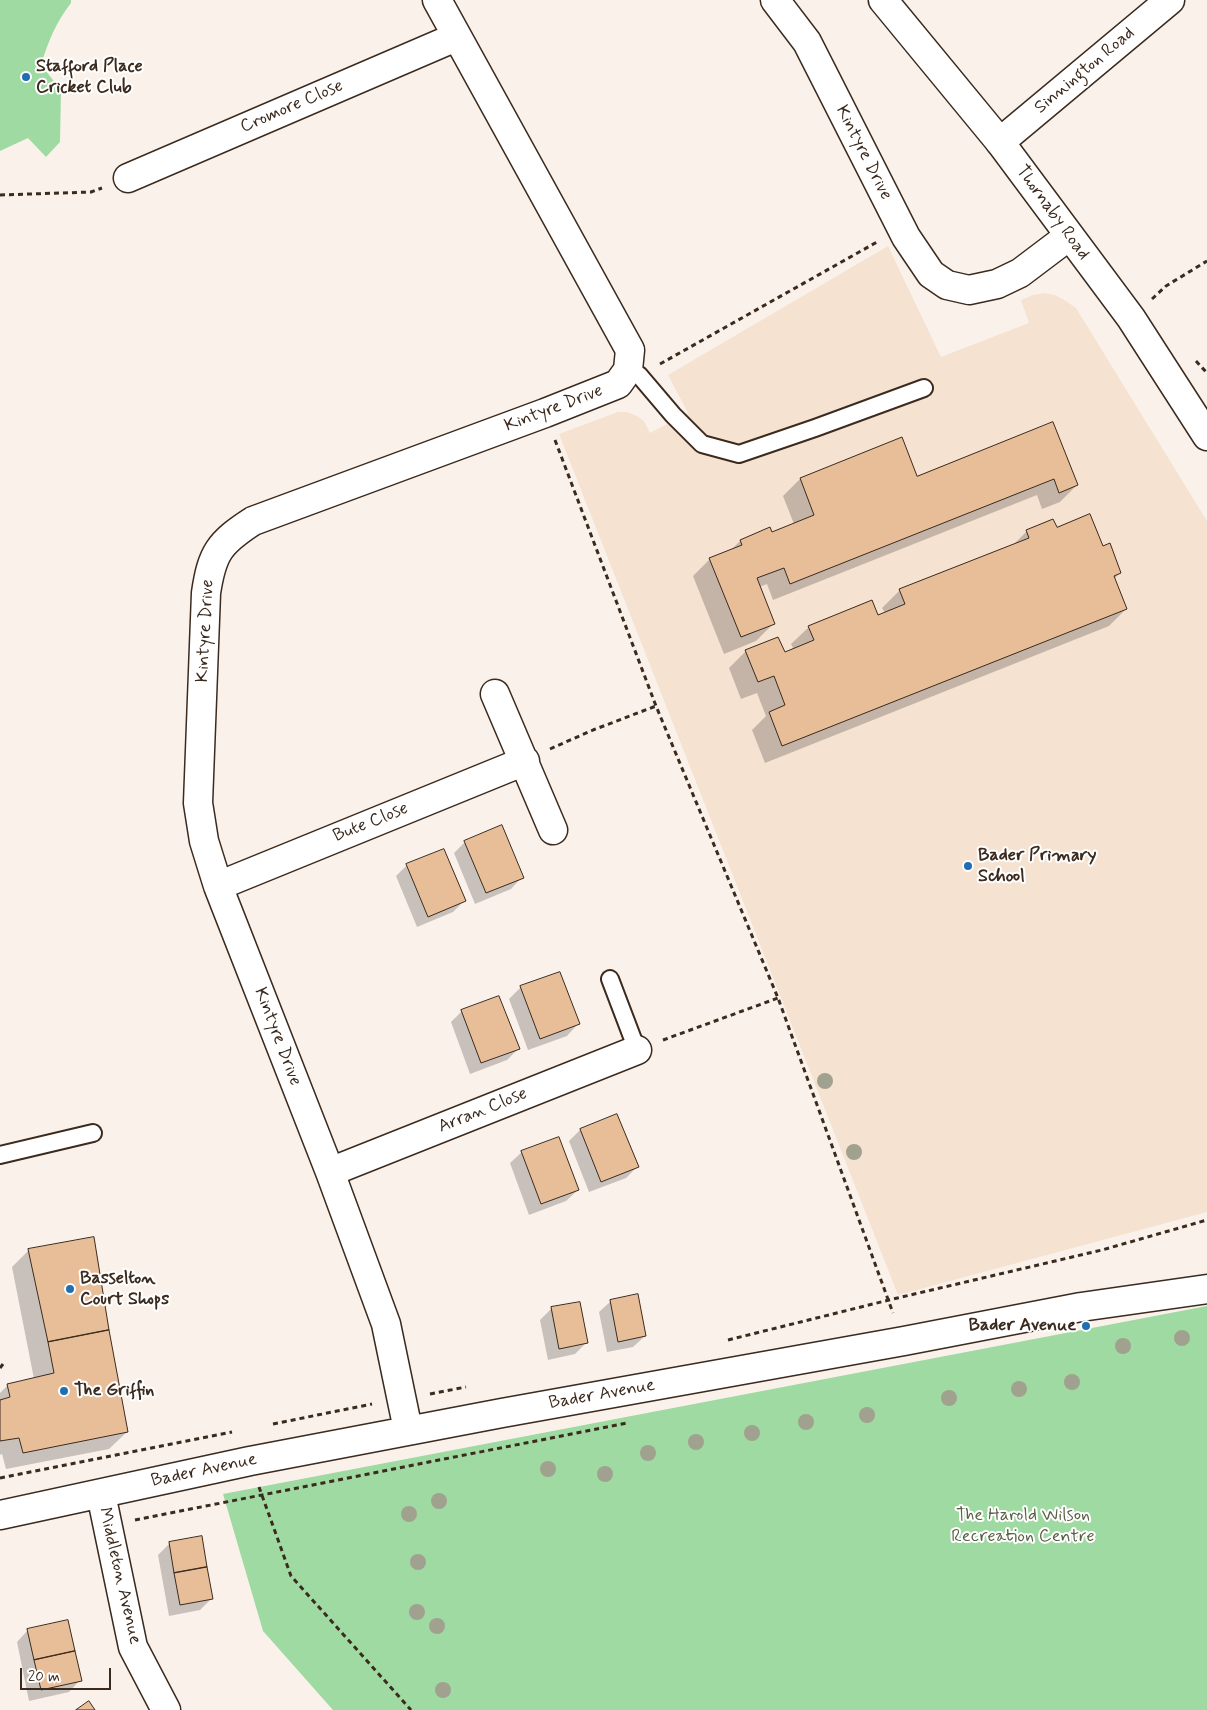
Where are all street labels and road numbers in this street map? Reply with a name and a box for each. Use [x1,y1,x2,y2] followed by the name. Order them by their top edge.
[1031,23,1139,119] street label: Sinnington Road
[237,76,347,138] street label: Cromore Close
[830,102,896,204] street label: Kintyre Drive
[1010,161,1094,265] street label: Thornaby Road
[502,380,606,438] street label: Kintyre Drive
[193,579,219,683] street label: Kintyre Drive
[330,798,412,848] street label: Bute Close
[248,985,306,1089] street label: Kintyre Drive
[435,1083,531,1139] street label: Arran Close
[547,1375,657,1415] street label: Bader Avenue
[149,1449,259,1493] street label: Bader Avenue
[93,1506,145,1646] street label: Middleton Avenue

